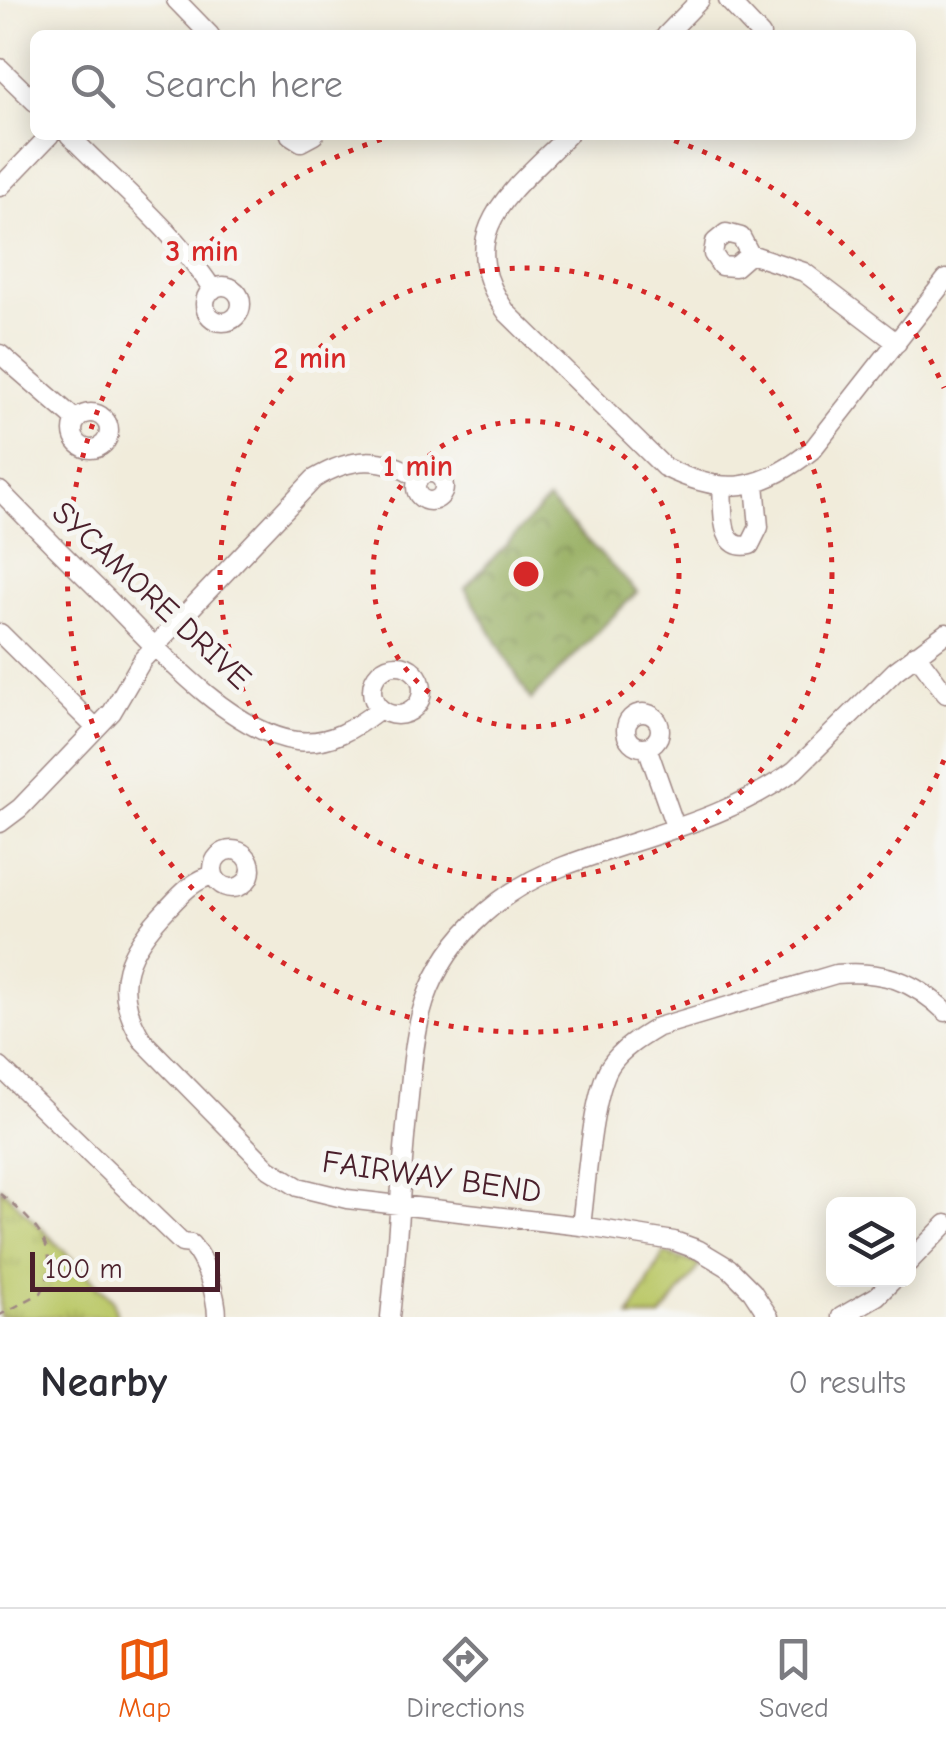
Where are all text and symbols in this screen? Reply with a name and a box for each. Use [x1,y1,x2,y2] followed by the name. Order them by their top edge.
[30,30,916,140] search box
[65,58,120,113] icon: search
[145,63,343,107] text: Search here
[166,234,238,269] text: 3 min
[273,341,347,376] text: 2 min
[383,449,453,484] text: 1 min
[45,494,259,697] street label: SYCAMORE DRIVE
[508,556,544,592] centre of rings
[320,1143,544,1210] street label: FAIRWAY BEND
[826,1197,916,1287] map controls
[826,1197,916,1287] button: layers
[30,1247,220,1292] scale bar
[45,1253,123,1285] text: 100 m
[40,1358,167,1407] text: Nearby
[789,1364,906,1401] text: 0 results
[117,1632,172,1724] tab: Map
[406,1632,525,1724] tab: Directions
[759,1632,829,1724] tab: Saved

